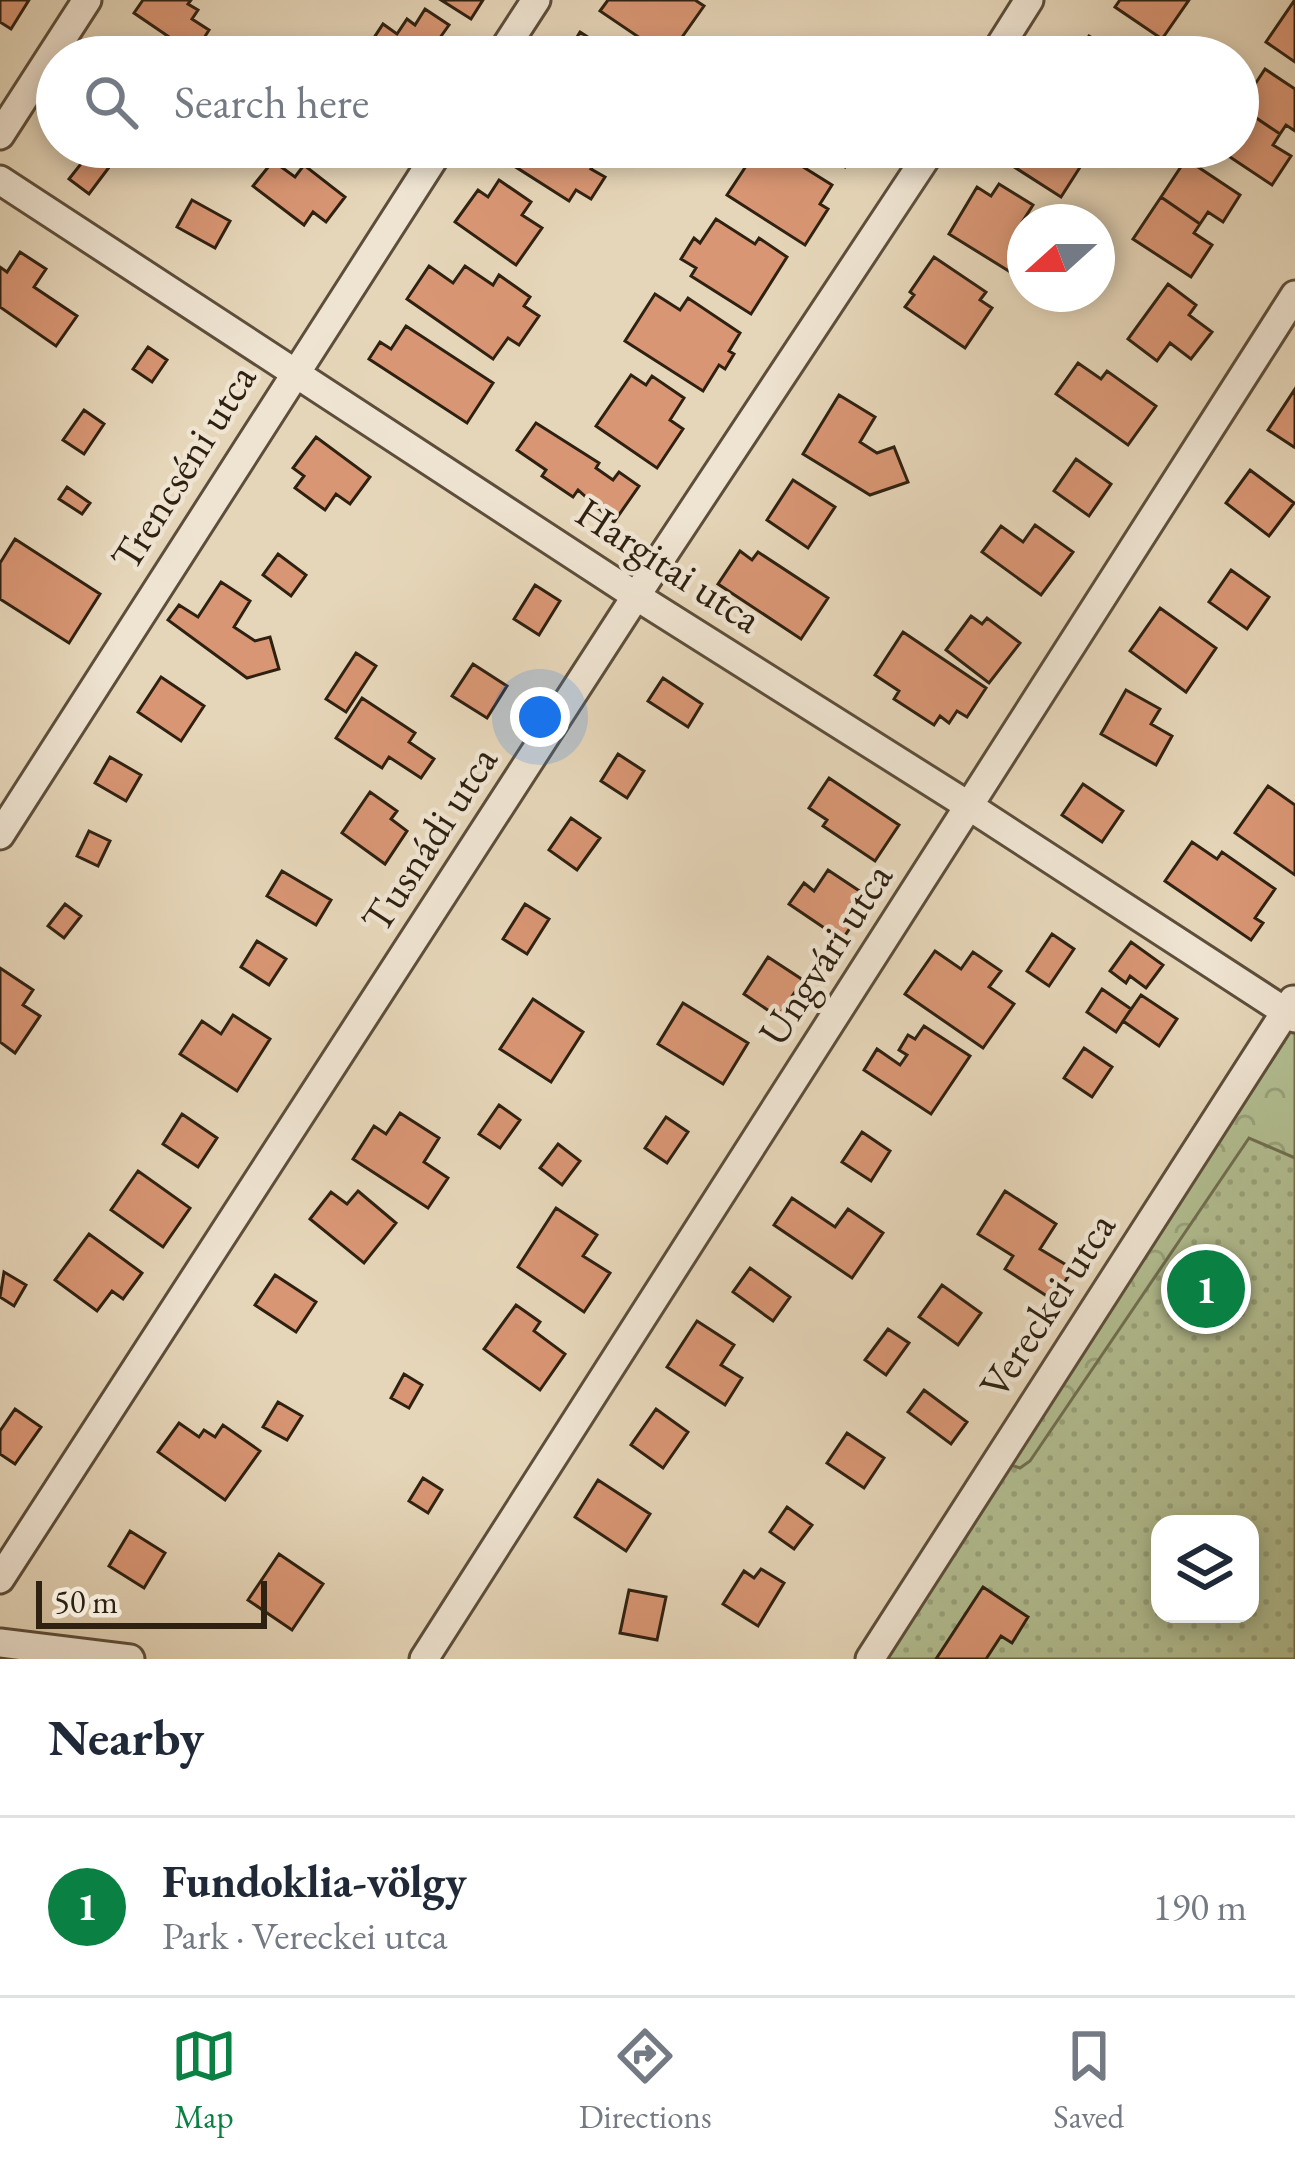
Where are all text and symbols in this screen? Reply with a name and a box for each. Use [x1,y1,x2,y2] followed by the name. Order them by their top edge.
[36,36,1259,168] search box
[78,69,144,135] icon: search
[174,73,369,131] text: Search here
[1007,204,1115,312] north arrow
[98,353,268,580] street label: Trencséni utca
[566,485,772,646] street label: Hargitai utca
[510,687,570,747] your location
[348,735,510,943] street label: Tusnádi utca
[746,852,905,1056] street label: Ungvári utca
[967,1201,1128,1408] street label: Vereckei utca
[1167,1244,1245,1334] pin: 1
[1151,1515,1259,1623] map controls
[1151,1515,1259,1623] button: layers
[36,1575,267,1628] scale bar
[54,1580,118,1623] text: 50 m
[48,1704,204,1770] text: Nearby
[162,1852,467,1910] text: Fundoklia-völgy
[77,1881,97,1932] text: 1
[1153,1881,1247,1932] text: 190 m
[162,1910,448,1961] text: Park · Vereckei utca
[171,2023,237,2138] tab: Map
[579,2023,712,2138] tab: Directions
[1053,2023,1124,2138] tab: Saved

